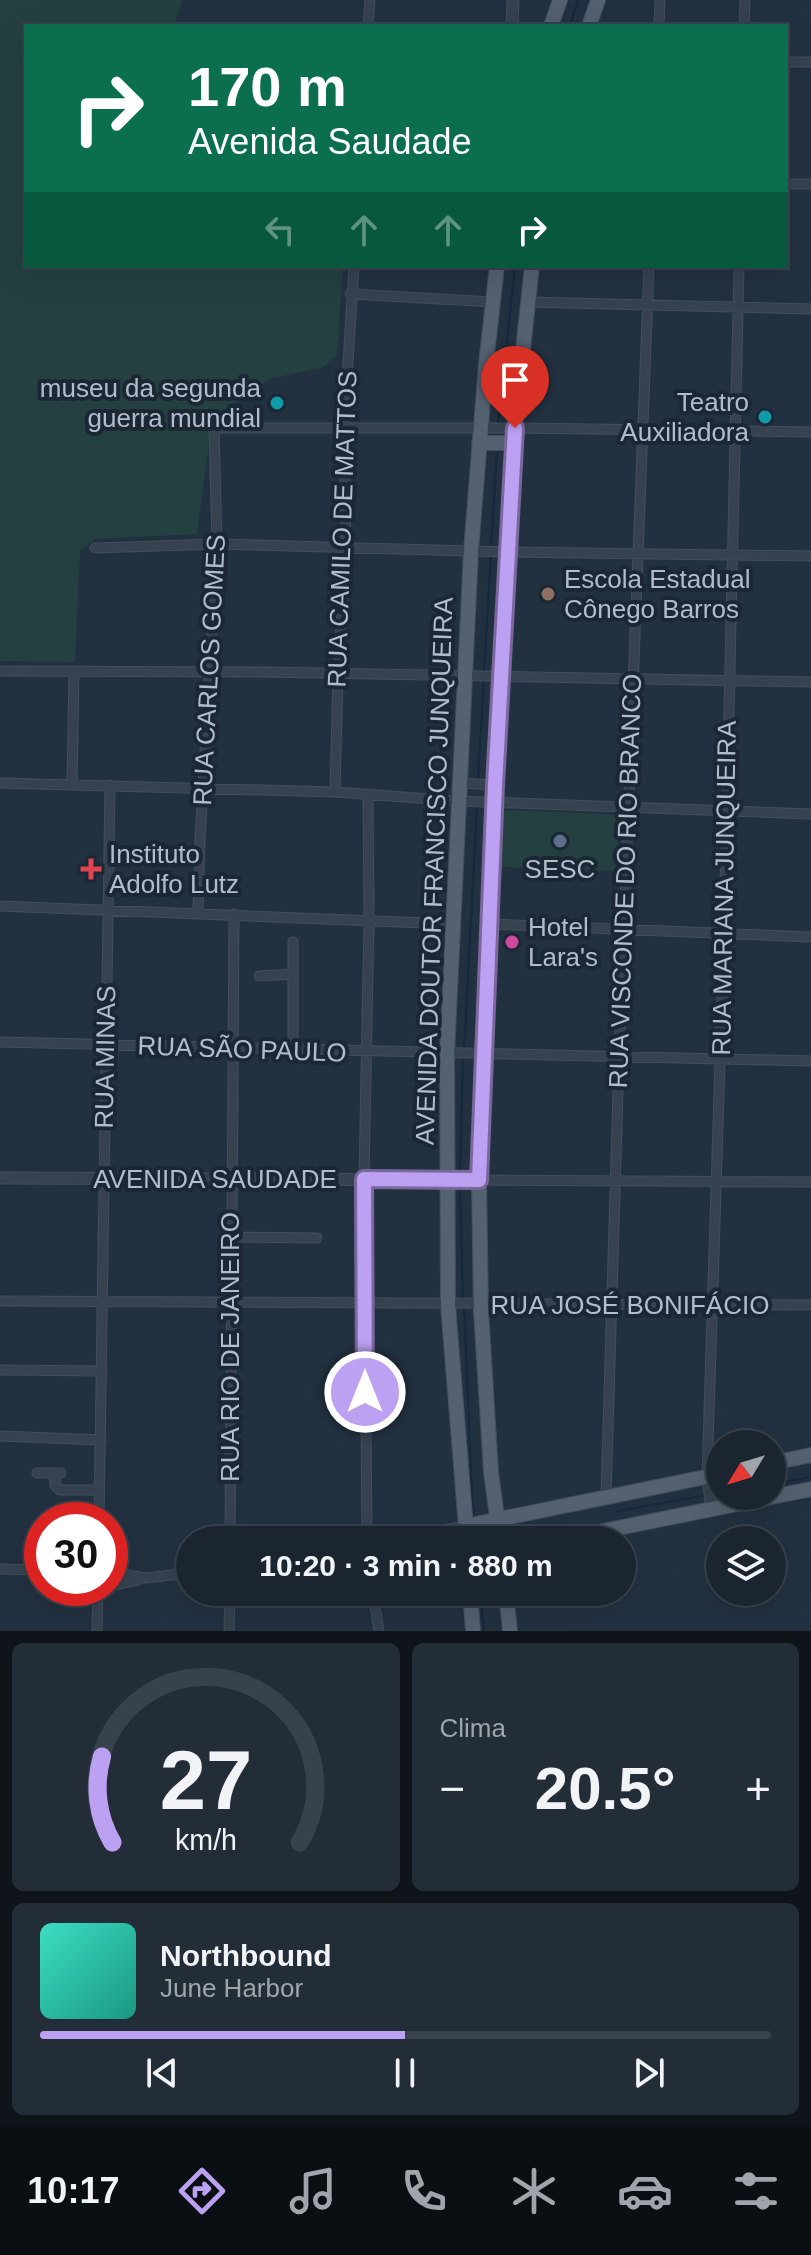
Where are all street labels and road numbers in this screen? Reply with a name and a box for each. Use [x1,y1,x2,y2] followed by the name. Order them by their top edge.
[321,370,363,688] street label: RUA CAMILO DE MATTOS
[187,534,231,806] street label: RUA CARLOS GOMES
[409,596,459,1145] street label: AVENIDA DOUTOR FRANCISCO JUNQUEIRA
[603,673,647,1089] street label: RUA VISCONDE DO RIO BRANCO
[706,720,742,1056] street label: RUA MARIANA JUNQUEIRA
[89,985,121,1129] street label: RUA MINAS
[137,1030,347,1068] street label: RUA SÃO PAULO
[93,1164,337,1194] street label: AVENIDA SAUDADE
[215,1212,245,1482] street label: RUA RIO DE JANEIRO
[491,1290,769,1320] street label: RUA JOSÉ BONIFÁCIO

